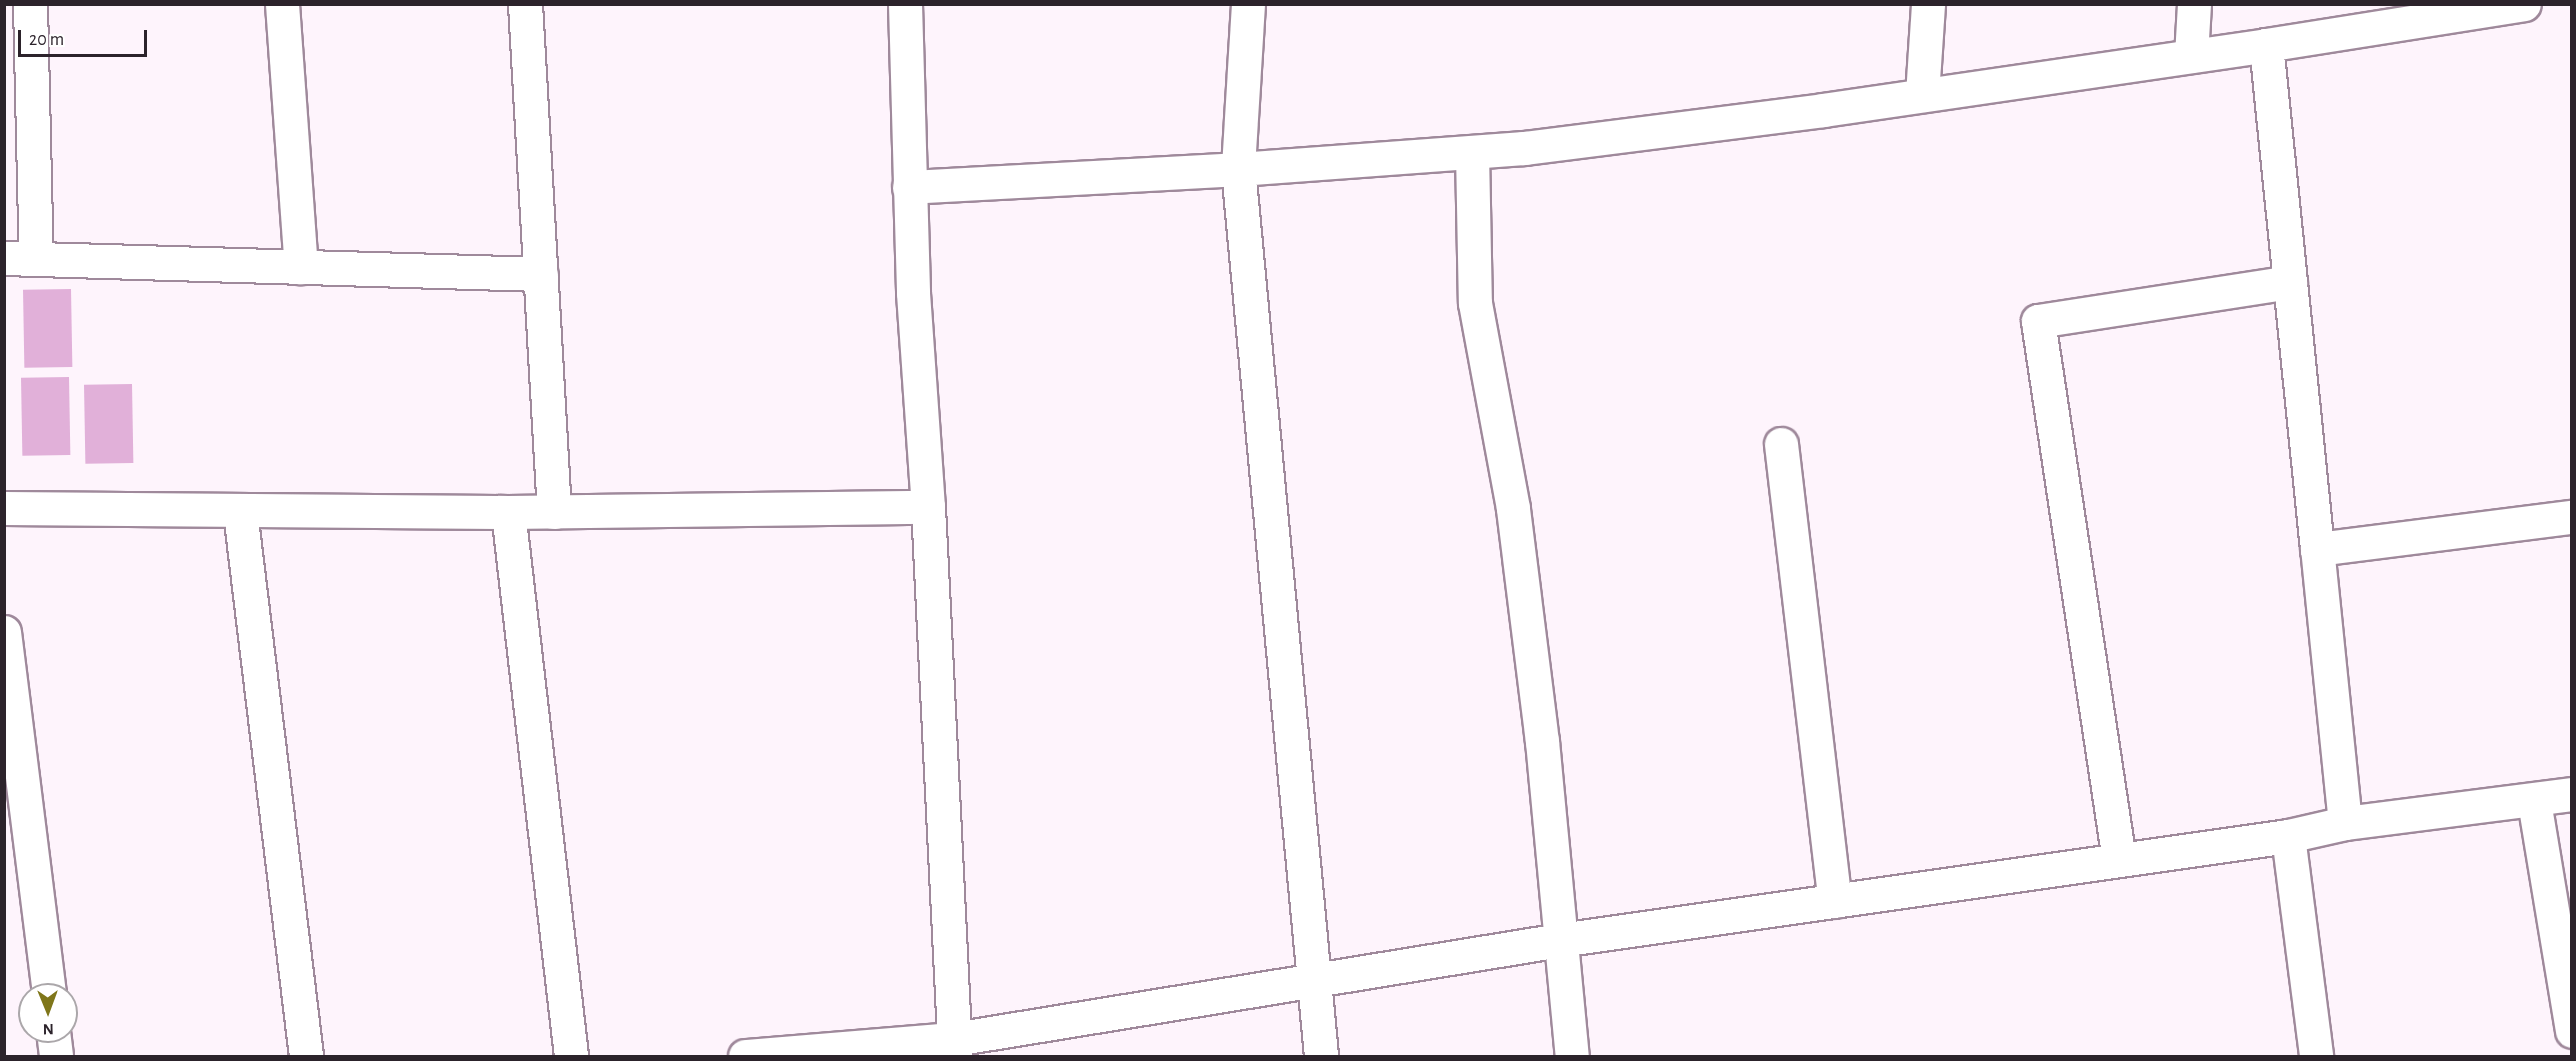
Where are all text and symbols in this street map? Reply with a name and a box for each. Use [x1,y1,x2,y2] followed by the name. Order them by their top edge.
[21,18,150,56] scale bar
[29,31,64,49] text: 20 m
[18,983,78,1043] north arrow
[43,1021,54,1037] text: N

